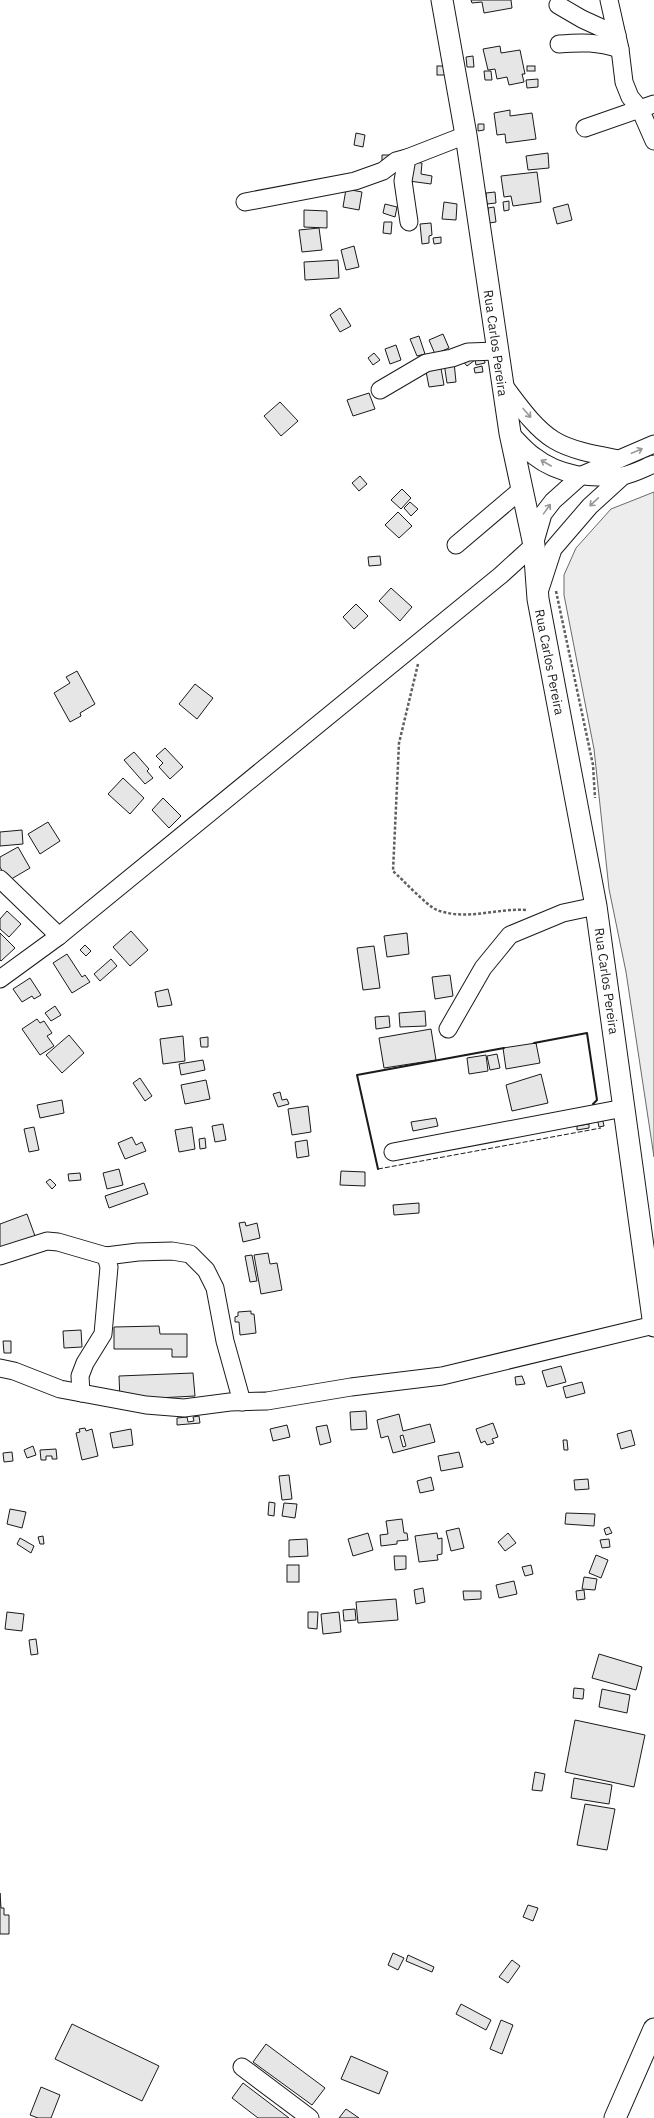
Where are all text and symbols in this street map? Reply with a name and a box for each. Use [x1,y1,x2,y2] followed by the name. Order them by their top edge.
[480,289,511,397] street label: Rua Carlos Pereira
[523,407,532,418] one-way arrow
[630,447,642,455] one-way arrow
[540,459,552,467] one-way arrow
[590,497,600,506] one-way arrow
[543,504,551,515] one-way arrow
[531,608,568,716] street label: Rua Carlos Pereira
[591,927,622,1035] street label: Rua Carlos Pereira

